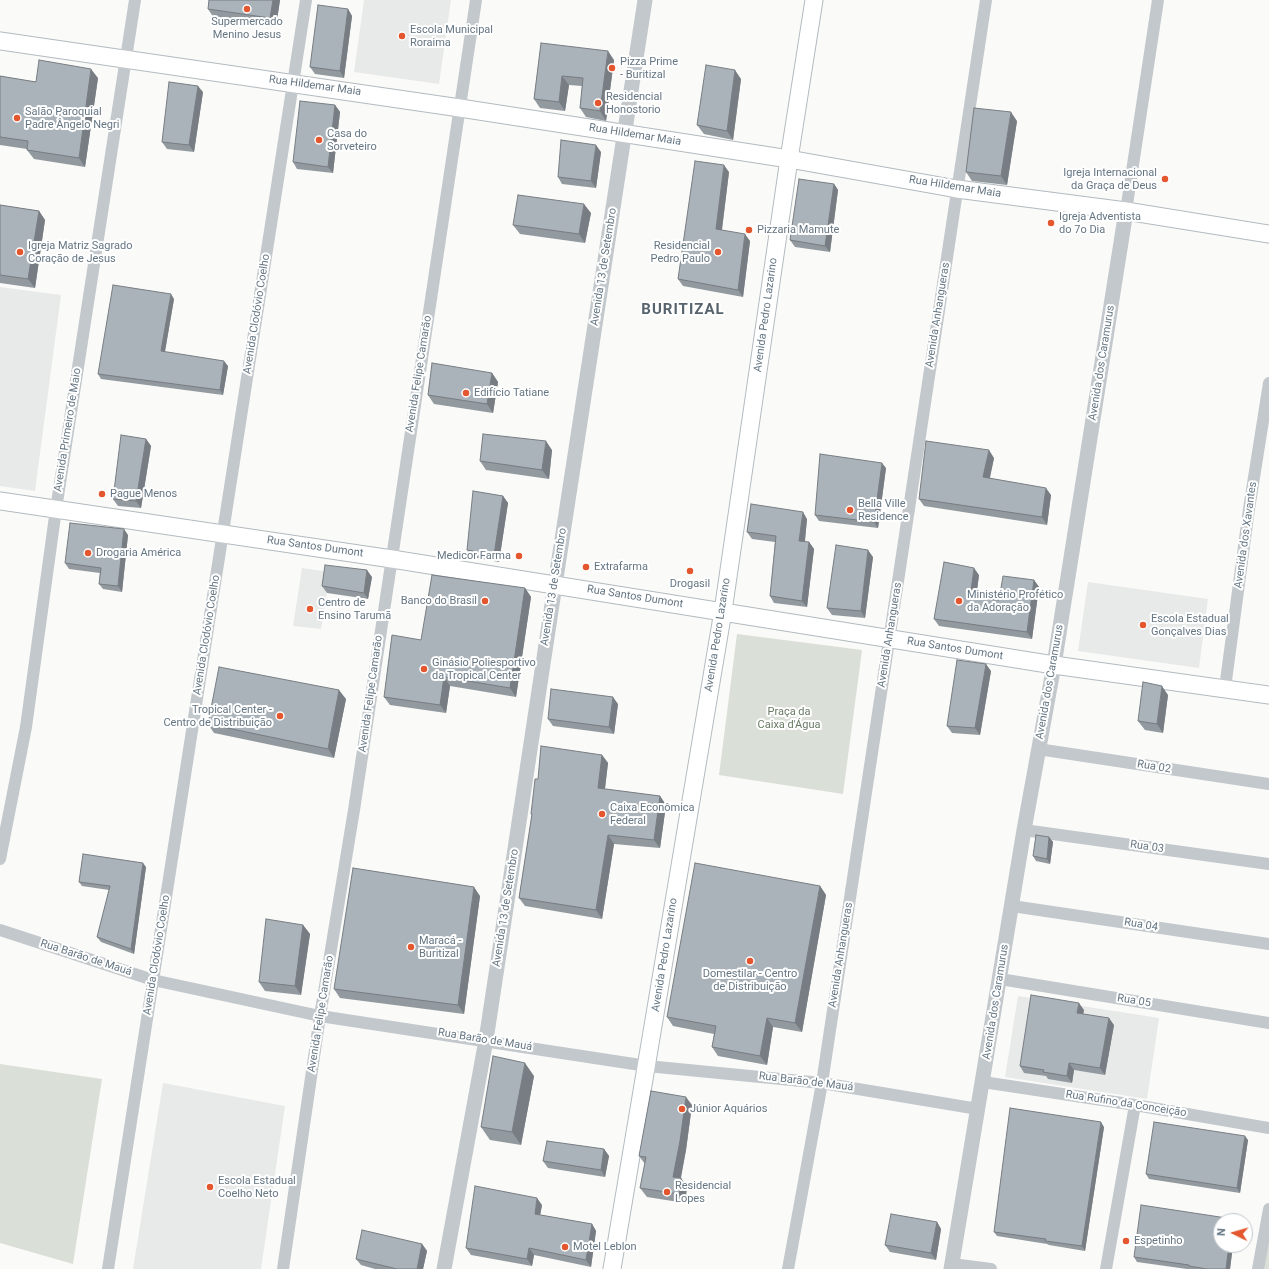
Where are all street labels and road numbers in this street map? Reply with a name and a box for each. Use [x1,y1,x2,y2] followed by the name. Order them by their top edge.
[268,73,362,99] street label: Rua Hildemar Maia
[588,121,682,149] street label: Rua Hildemar Maia
[908,173,1002,201] street label: Rua Hildemar Maia
[588,207,620,327] street label: Avenida 13 de Setembro
[241,253,273,375] street label: Avenida Clodóvio Coelho
[751,257,781,373] street label: Avenida Pedro Lazarino
[923,261,953,369] street label: Avenida Anhangueras
[1086,305,1118,421] street label: Avenida dos Caramurus
[403,315,435,433] street label: Avenida Felipe Camarão
[52,367,84,493] street label: Avenida Primeiro de Maio
[1232,481,1260,589] street label: Avenida dos Xavantes
[538,527,570,647] street label: Avenida 13 de Setembro
[266,534,364,560] street label: Rua Santos Dumont
[191,574,223,696] street label: Avenida Clodóvio Coelho
[702,577,734,693] street label: Avenida Pedro Lazarino
[875,581,905,689] street label: Avenida Anhangueras
[586,583,684,611] street label: Rua Santos Dumont
[1033,624,1067,740] street label: Avenida dos Caramurus
[356,635,386,753] street label: Avenida Felipe Camarão
[906,635,1004,663] street label: Rua Santos Dumont
[1136,758,1172,776] street label: Rua 02
[1129,838,1165,856] street label: Rua 03
[490,848,522,968] street label: Avenida 13 de Setembro
[141,894,173,1016] street label: Avenida Clodóvio Coelho
[649,897,681,1013] street label: Avenida Pedro Lazarino
[826,901,856,1009] street label: Avenida Anhangueras
[1123,916,1159,934] street label: Rua 04
[39,937,133,979] street label: Rua Barão de Mauá
[980,944,1012,1060] street label: Avenida dos Caramurus
[305,955,337,1073] street label: Avenida Felipe Camarão
[1116,992,1152,1010] street label: Rua 05
[437,1026,533,1054] street label: Rua Barão de Mauá
[758,1070,854,1094] street label: Rua Barão de Mauá
[1065,1088,1187,1120] street label: Rua Rufino da Conceição

